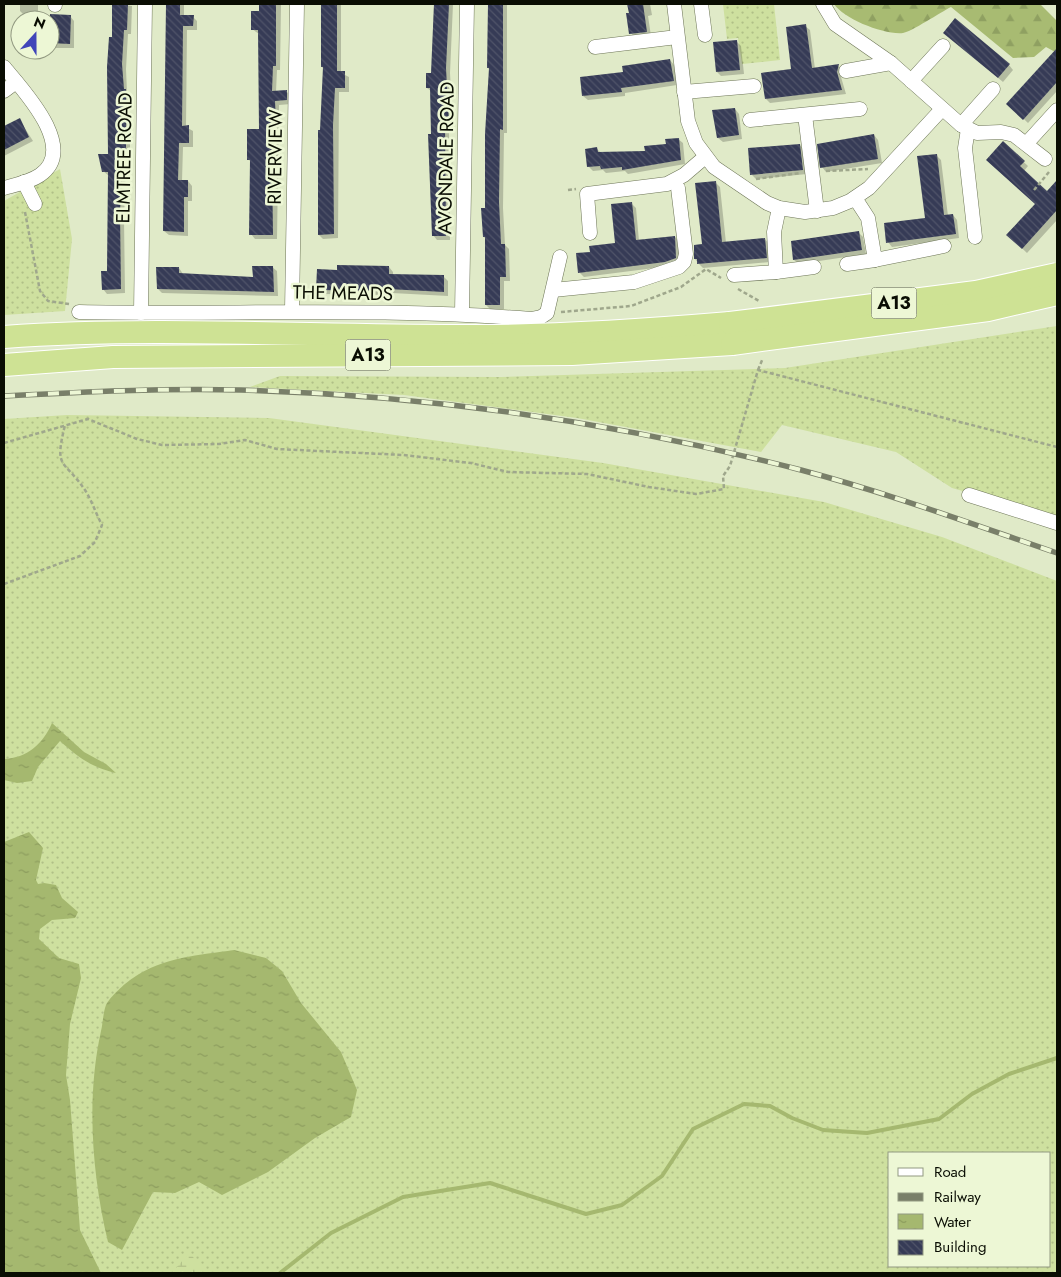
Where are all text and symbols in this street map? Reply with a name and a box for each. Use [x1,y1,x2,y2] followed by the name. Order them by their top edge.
[10,10,60,60] north arrow
[31,12,48,34] text: N
[431,81,461,235] street label: AVONDALE ROAD
[109,92,139,224] street label: ELMTREE ROAD
[261,109,289,205] street label: RIVERVIEW
[293,279,393,307] street label: THE MEADS
[872,288,916,318] road number: A13
[346,340,390,370] road number: A13
[888,1152,1051,1267] legend
[934,1161,966,1183] text: Road
[934,1186,981,1208] text: Railway
[934,1211,972,1233] text: Water
[934,1236,986,1258] text: Building

